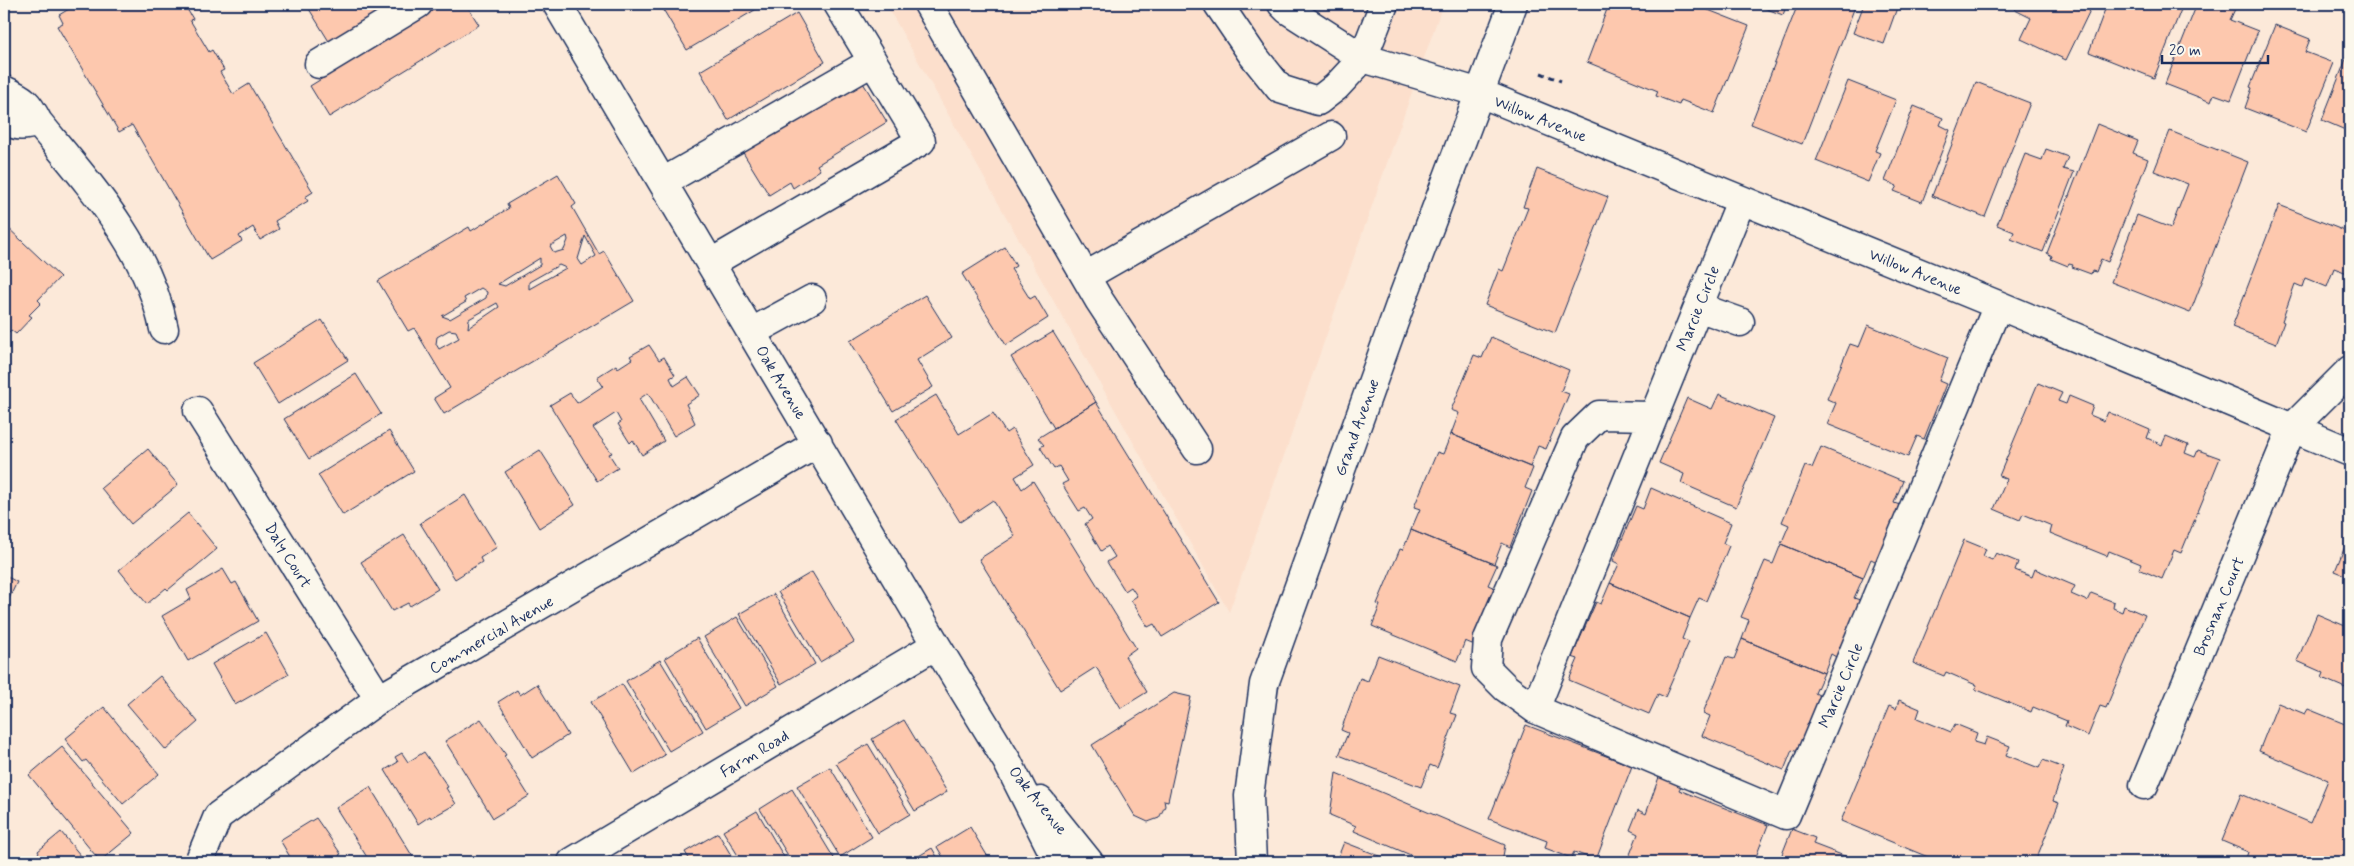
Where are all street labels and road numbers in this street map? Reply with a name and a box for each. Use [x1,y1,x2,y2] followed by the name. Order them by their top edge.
[1491,91,1591,148] street label: Willow Avenue
[1866,244,1966,301] street label: Willow Avenue
[1672,263,1725,354] street label: Marcie Circle
[750,342,811,424] street label: Oak Avenue
[1330,376,1385,479] street label: Grand Avenue
[259,519,316,593] street label: Daly Court
[2189,553,2250,659] street label: Brosnan Court
[426,591,558,679] street label: Commercial Avenue
[1814,640,1869,731] street label: Marcie Circle
[717,726,793,783] street label: Farm Road
[1004,762,1072,840] street label: Oak Avenue

